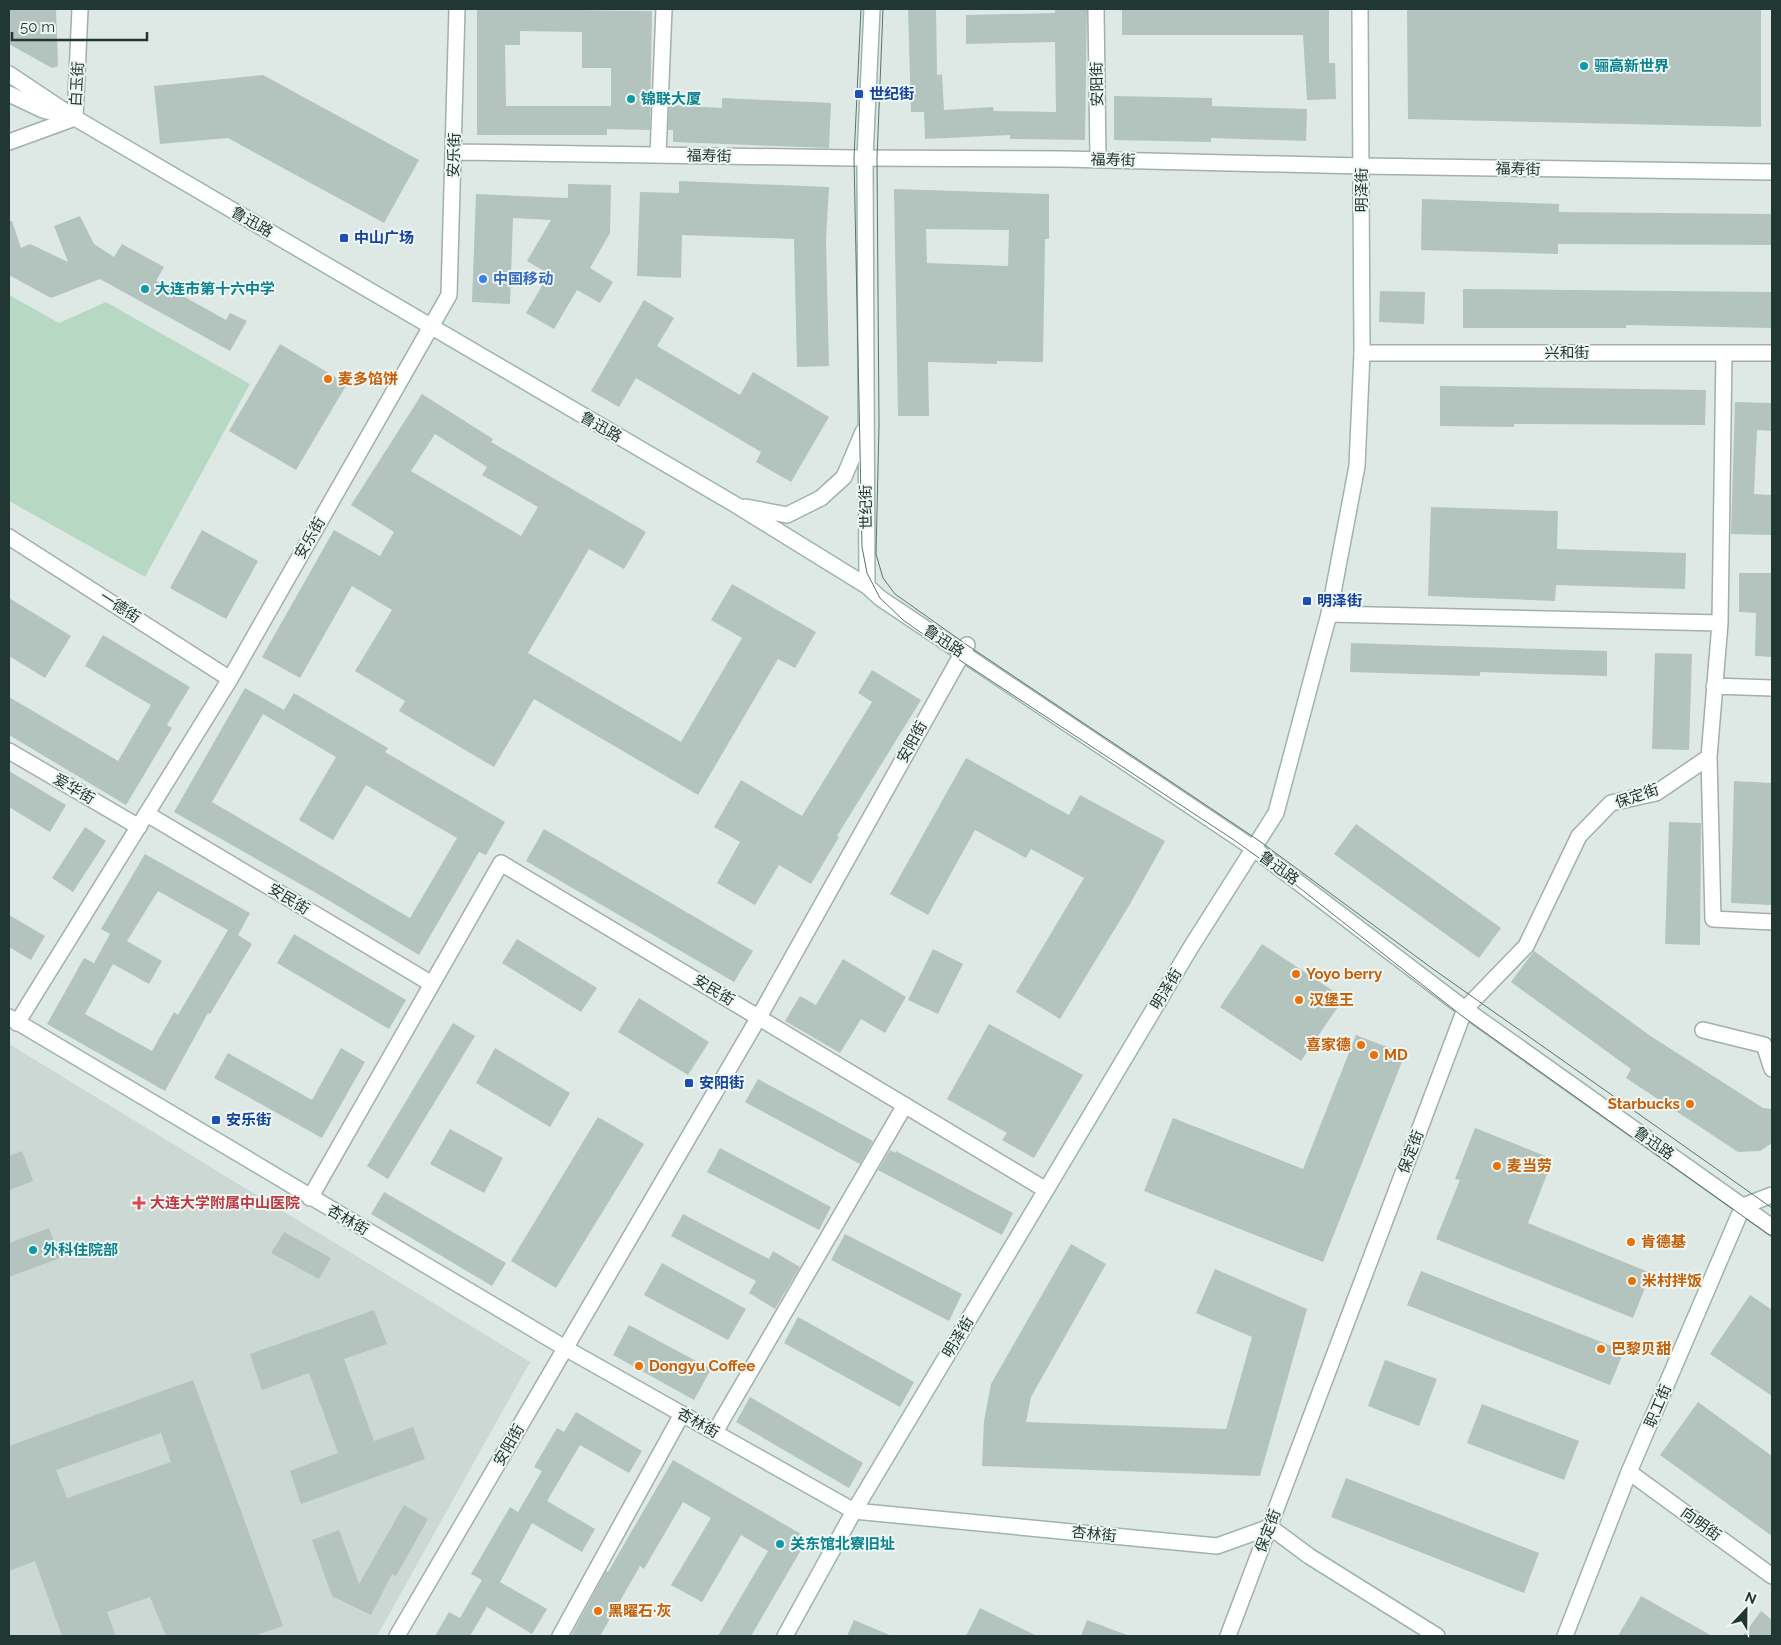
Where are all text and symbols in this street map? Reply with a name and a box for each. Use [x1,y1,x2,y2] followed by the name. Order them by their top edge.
[12,10,148,42] scale bar
[20,18,55,36] text: 50 m
[1594,57,1669,75] place label: 骊高新世界
[1578,60,1590,72] marker: 骊高新世界
[67,61,87,107] street label: 白玉街
[1088,61,1106,107] street label: 安阳街
[869,85,914,103] place label: 世纪街
[853,88,865,100] marker: 世纪街
[641,90,701,108] place label: 锦联大厦
[625,93,637,105] marker: 锦联大厦
[444,132,464,178] street label: 安乐街
[686,147,732,165] street label: 福寿街
[1090,151,1136,169] street label: 福寿街
[1495,160,1541,178] street label: 福寿街
[1353,167,1371,213] street label: 明泽街
[228,203,276,241] street label: 鲁迅路
[354,229,414,247] place label: 中山广场
[338,232,350,244] marker: 中山广场
[493,270,553,288] place label: 中国移动
[477,273,489,285] marker: 中国移动
[155,280,275,298] place label: 大连市第十六中学
[139,283,151,295] marker: 大连市第十六中学
[1544,344,1590,362] street label: 兴和街
[338,370,398,388] place label: 麦多馅饼
[322,373,334,385] marker: 麦多馅饼
[577,408,625,446] street label: 鲁迅路
[857,484,875,530] street label: 世纪街
[291,514,329,562] street label: 安乐街
[96,587,144,627] street label: 一德街
[1317,592,1362,610] place label: 明泽街
[1301,595,1313,607] marker: 明泽街
[920,621,968,661] street label: 鲁迅路
[893,718,931,766] street label: 安阳街
[50,770,98,808] street label: 爱华街
[1613,780,1661,812] street label: 保定街
[1256,847,1302,889] street label: 鲁迅路
[265,880,313,918] street label: 安民街
[1147,965,1185,1013] street label: 明泽街
[1306,965,1383,983] place label: Yoyo berry
[1290,968,1302,980] marker: Yoyo berry
[690,971,738,1009] street label: 安民街
[1309,991,1354,1009] place label: 汉堡王
[1293,994,1305,1006] marker: 汉堡王
[1306,1036,1351,1054] place label: 喜家德
[1355,1039,1367,1051] marker: 喜家德
[1384,1046,1408,1064] place label: MD
[1368,1049,1380,1061] marker: MD
[699,1074,744,1092] place label: 安阳街
[683,1077,695,1089] marker: 安阳街
[1608,1095,1680,1113] place label: Starbucks
[1684,1098,1696,1110] marker: Starbucks
[226,1111,271,1129] place label: 安乐街
[210,1114,222,1126] marker: 安乐街
[1630,1123,1678,1163] street label: 鲁迅路
[1395,1128,1427,1176] street label: 保定街
[1507,1157,1552,1175] place label: 麦当劳
[1491,1160,1503,1172] marker: 麦当劳
[150,1194,300,1212] place label: 大连大学附属中山医院
[132,1196,146,1210] marker: 大连大学附属中山医院
[324,1201,372,1239] street label: 杏林街
[1641,1233,1686,1251] place label: 肯德基
[1625,1236,1637,1248] marker: 肯德基
[43,1241,118,1259] place label: 外科住院部
[27,1244,39,1256] marker: 外科住院部
[1642,1272,1702,1290] place label: 米村拌饭
[1626,1275,1638,1287] marker: 米村拌饭
[939,1313,977,1361] street label: 明泽街
[1611,1340,1671,1358] place label: 巴黎贝甜
[1595,1343,1607,1355] marker: 巴黎贝甜
[649,1357,755,1375] place label: Dongyu Coffee
[633,1360,645,1372] marker: Dongyu Coffee
[1641,1382,1675,1430] street label: 职工街
[674,1404,722,1442] street label: 杏林街
[490,1421,528,1469] street label: 安阳街
[1678,1503,1724,1545] street label: 向明街
[1252,1507,1284,1555] street label: 保定街
[1071,1523,1117,1545] street label: 杏林街
[790,1535,895,1553] place label: 关东馆北寮旧址
[774,1538,786,1550] marker: 关东馆北寮旧址
[1721,1585,1771,1635] north arrow
[1743,1589,1759,1607] text: N
[608,1602,671,1620] place label: 黑曜石·灰
[592,1605,604,1617] marker: 黑曜石·灰

